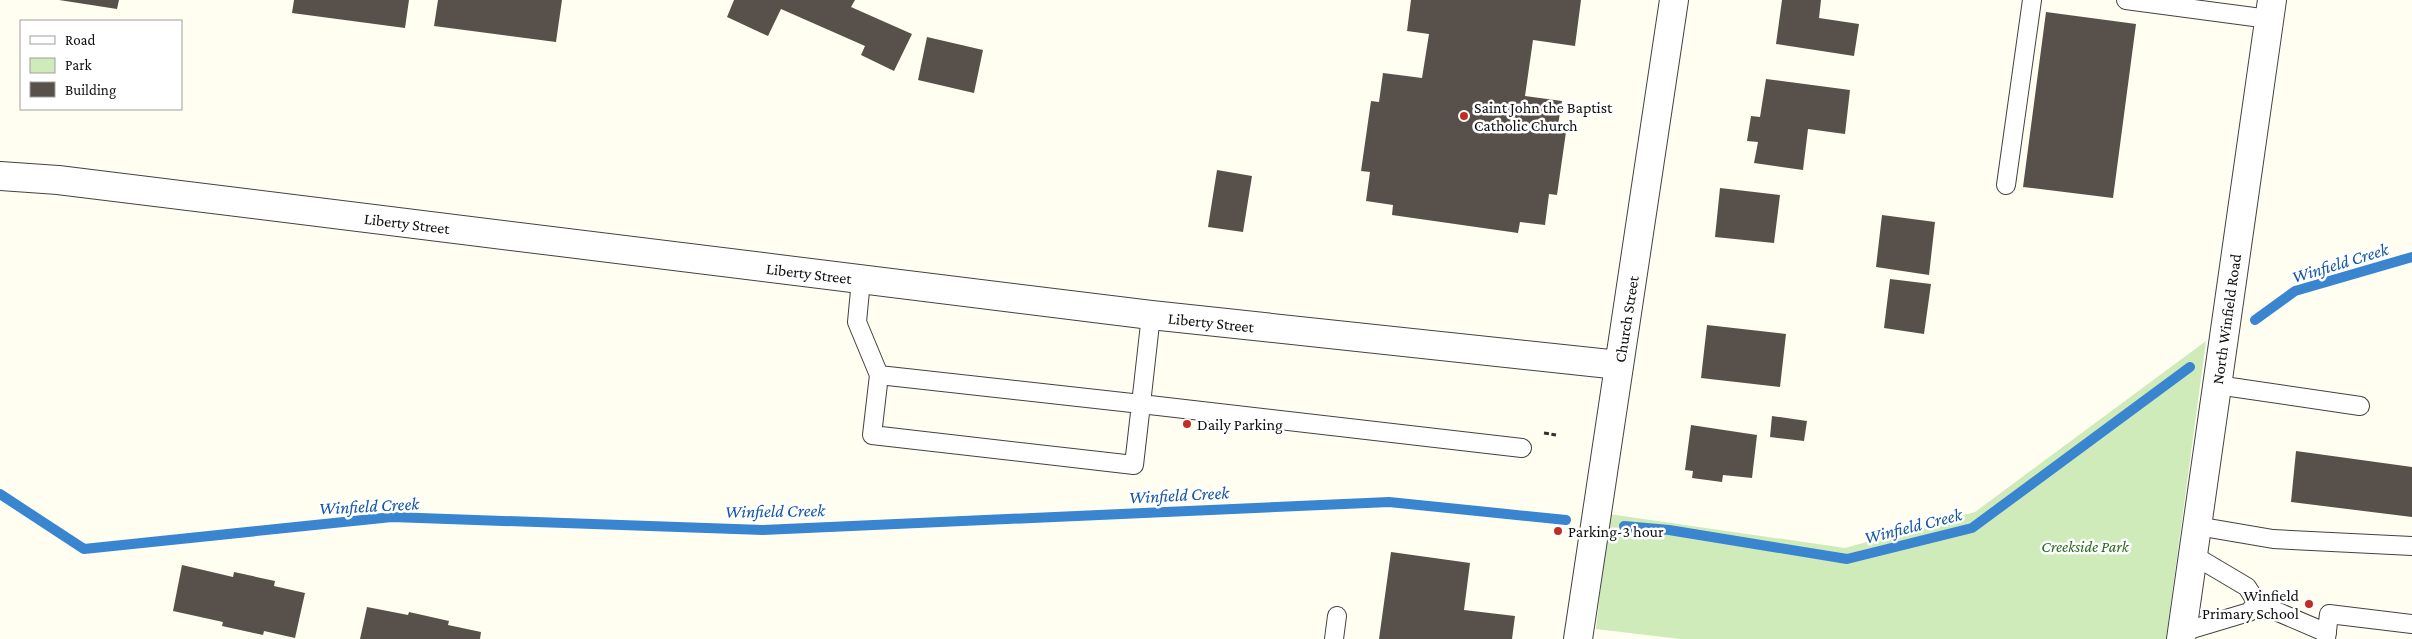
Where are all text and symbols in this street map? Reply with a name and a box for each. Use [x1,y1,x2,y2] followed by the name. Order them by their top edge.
[20,20,182,110] legend
[65,32,96,48] text: Road
[65,57,92,73] text: Park
[65,82,116,99] text: Building
[1474,99,1613,134] place label: Saint John the Baptist Catholic Church
[1458,110,1470,122] marker: Saint John the Baptist Catholic Church
[363,210,451,238] street label: Liberty Street
[2289,238,2392,287] water label: Winfield Creek
[2209,252,2244,386] street label: North Winfield Road
[765,260,853,288] street label: Liberty Street
[1611,274,1642,364] street label: Church Street
[1167,310,1255,337] street label: Liberty Street
[1197,416,1283,434] place label: Daily Parking
[1181,418,1193,430] marker: Daily Parking
[1128,482,1231,508] water label: Winfield Creek
[318,493,421,519] water label: Winfield Creek
[725,500,826,522] water label: Winfield Creek
[1862,504,1965,548] water label: Winfield Creek
[1568,523,1664,541] place label: Parking-3 hour
[1552,525,1564,537] marker: Parking-3 hour
[2041,538,2130,555] park label: Creekside Park
[2202,587,2300,623] place label: Winfield Primary School
[2303,598,2315,610] marker: Winfield Primary School

